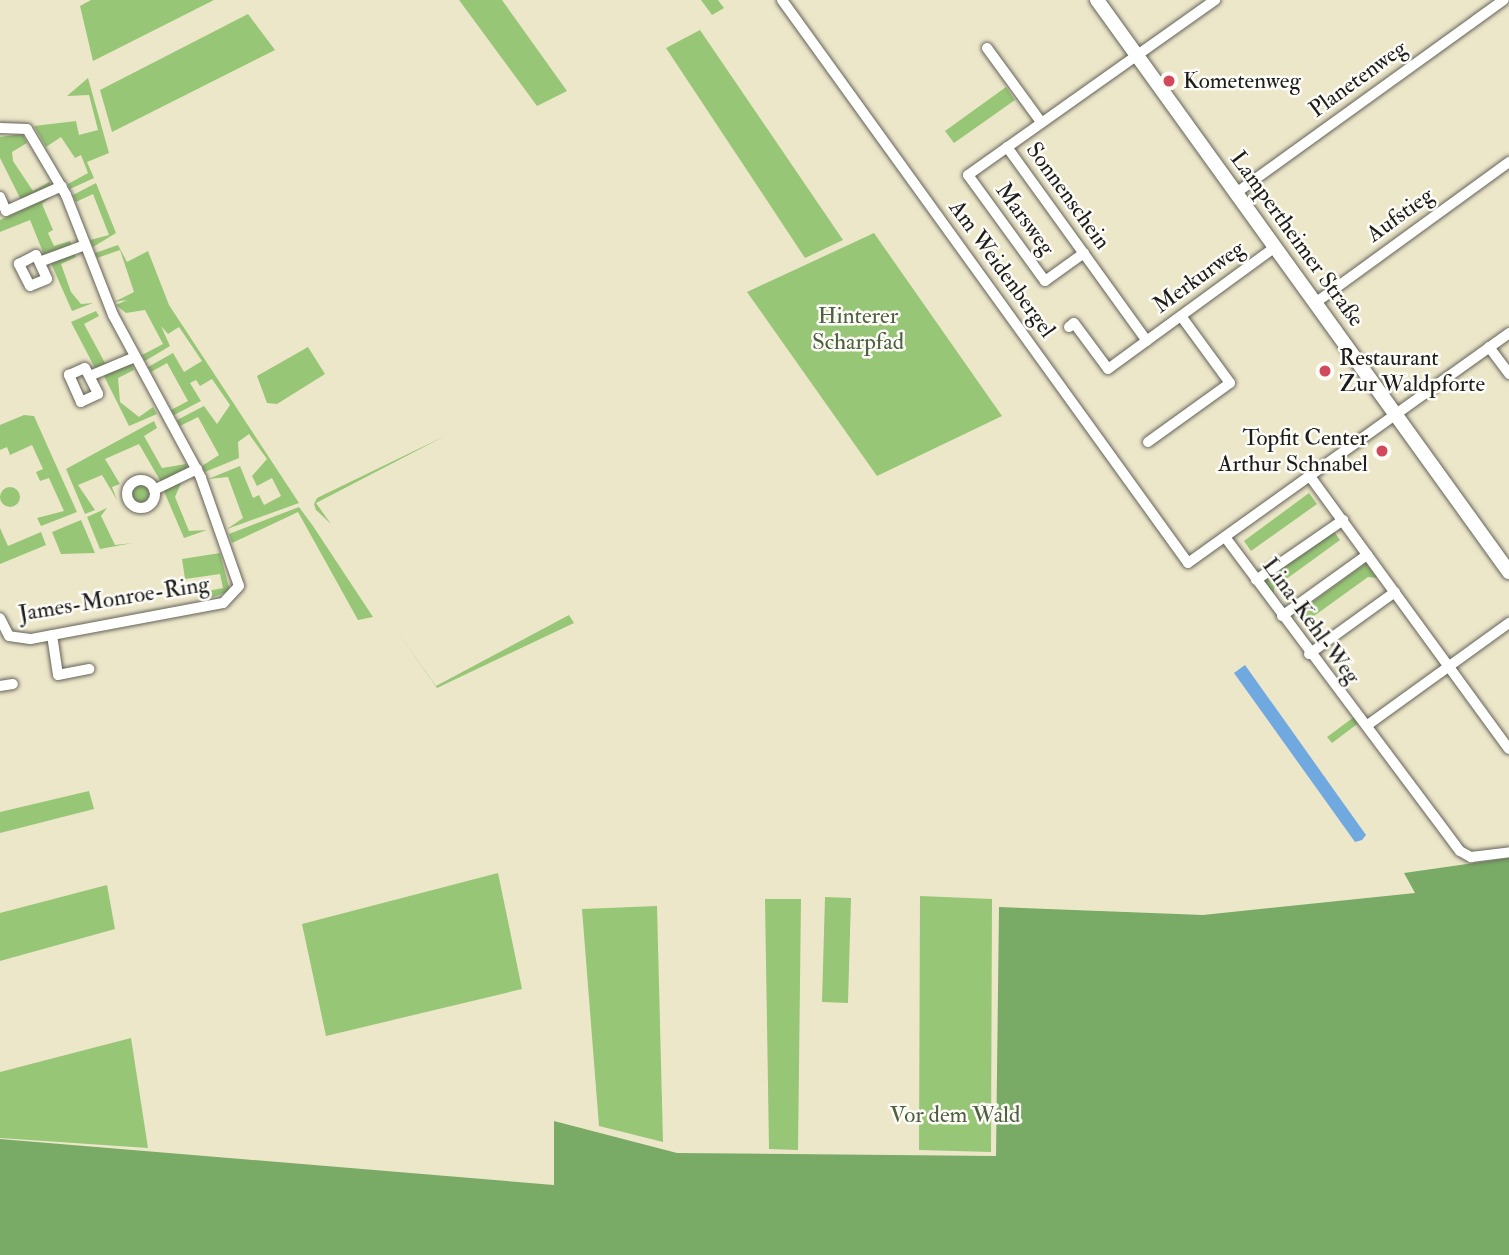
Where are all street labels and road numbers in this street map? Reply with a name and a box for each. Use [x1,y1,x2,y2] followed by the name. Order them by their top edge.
[1304,34,1412,124] street label: Planetenweg
[1020,137,1116,255] street label: Sonnenschein
[1224,146,1370,332] street label: Lampertheimer Straße
[989,177,1061,261] street label: Marsweg
[1361,181,1439,249] street label: Aufstieg
[943,195,1061,343] street label: Am Weidenbergel
[1148,235,1250,319] street label: Merkurweg
[1256,553,1366,689] street label: Lina-Kehl-Weg
[17,570,211,628] street label: James-Monroe-Ring

